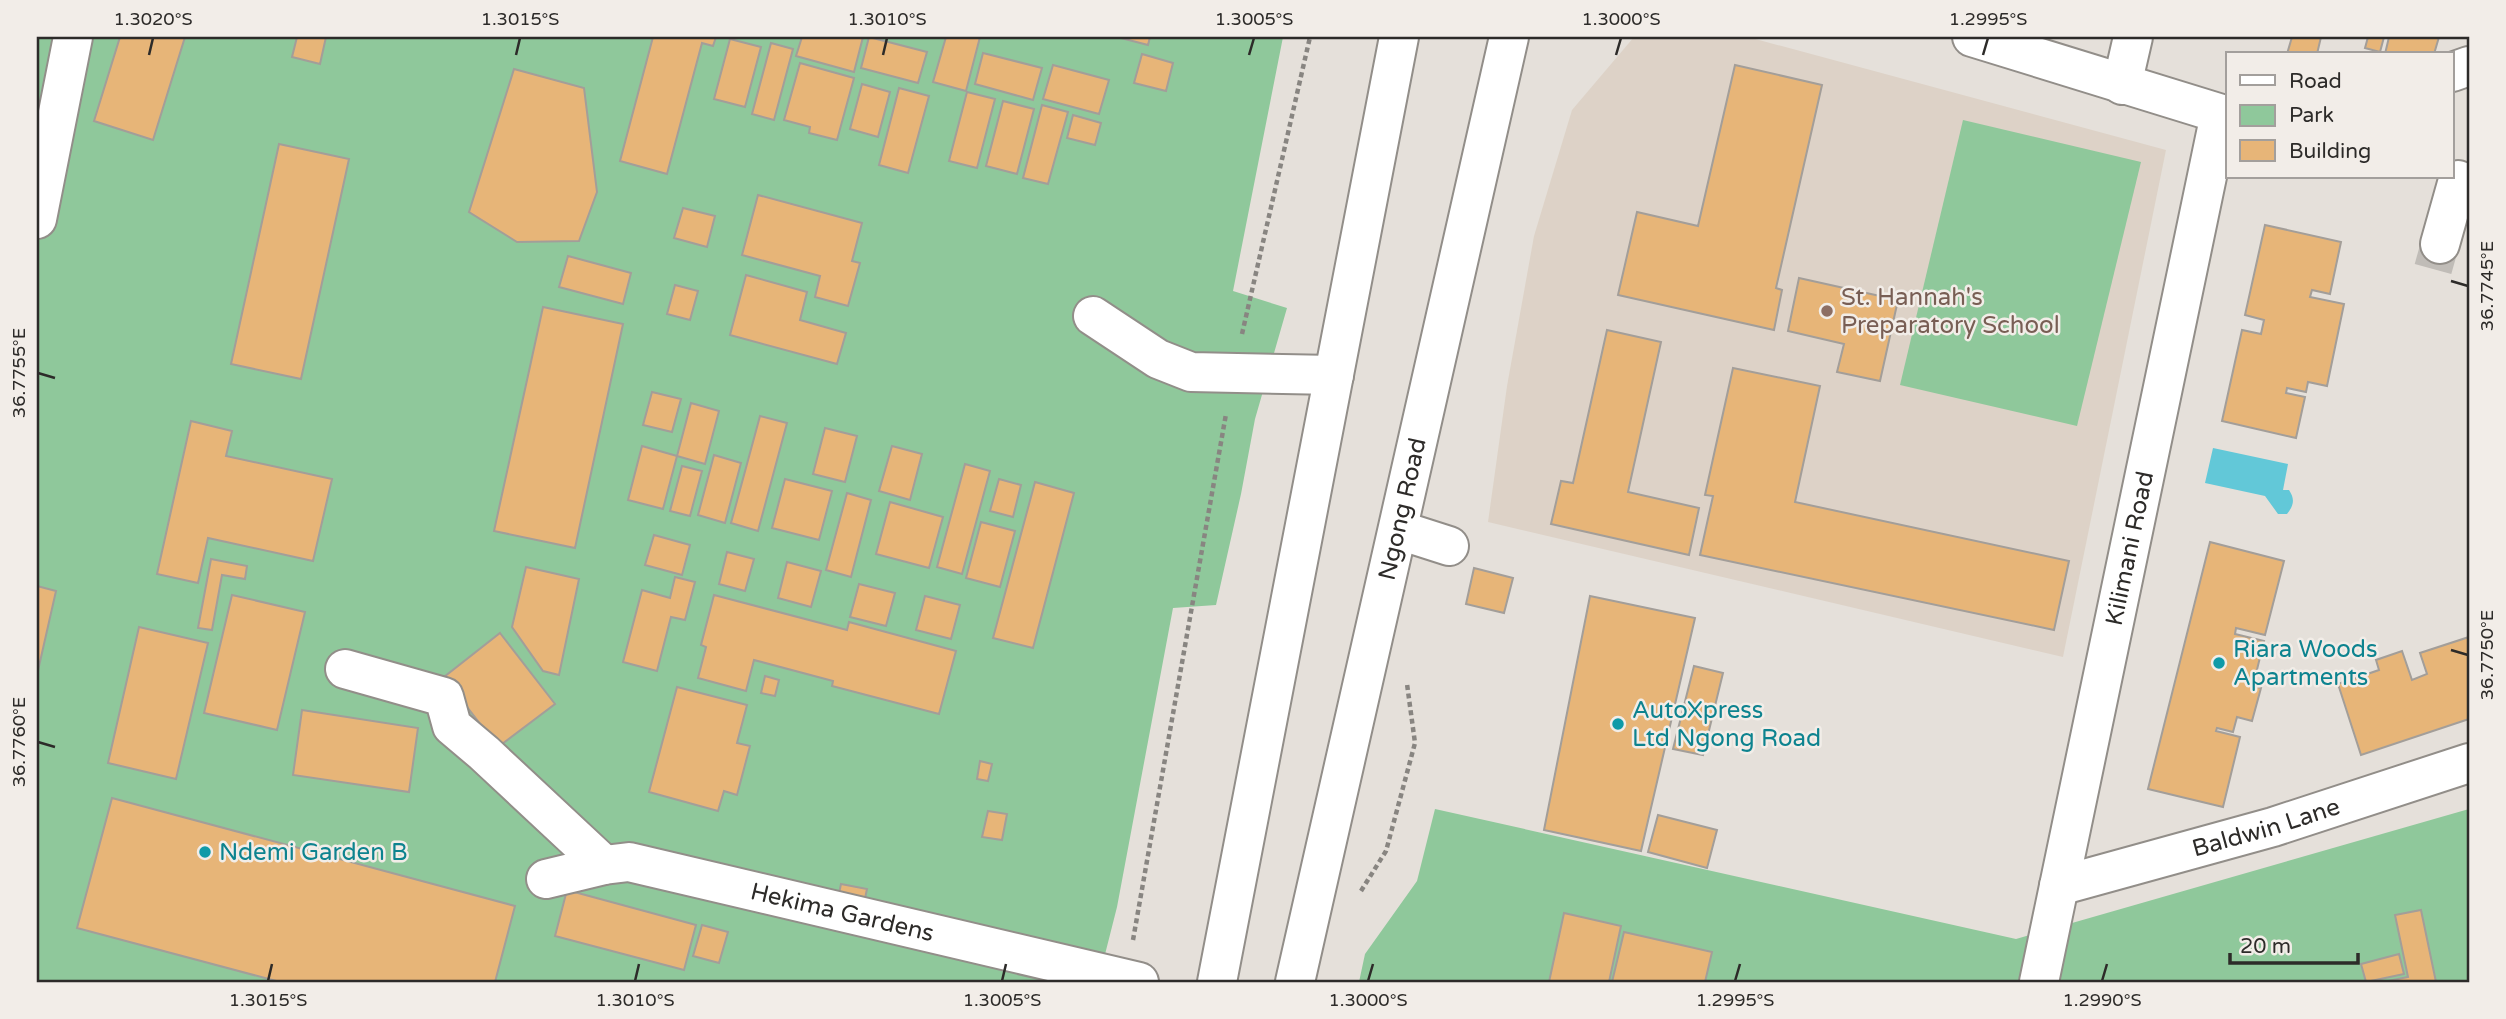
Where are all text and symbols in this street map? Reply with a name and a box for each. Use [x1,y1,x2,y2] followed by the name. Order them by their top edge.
[113,8,193,30] text: 1.3020°S
[481,8,559,30] text: 1.3015°S
[847,8,927,30] text: 1.3010°S
[1215,8,1293,30] text: 1.3005°S
[1581,8,1661,30] text: 1.3000°S
[1949,8,2027,30] text: 1.2995°S
[2226,52,2454,178] legend
[2289,69,2342,94] text: Road
[2289,103,2334,128] text: Park
[2289,139,2371,164] text: Building
[2476,241,2498,331] text: 36.7745°E
[1841,283,2060,340] place label: St. Hannah's Preparatory School
[1819,303,1835,319] marker: St. Hannah's Preparatory School
[8,328,30,418] text: 36.7755°E
[1372,435,1432,583] street label: Ngong Road
[2099,469,2160,628] street label: Kilimani Road
[2476,610,2498,700] text: 36.7750°E
[2233,635,2378,692] place label: Riara Woods Apartments
[2211,655,2227,671] marker: Riara Woods Apartments
[1632,696,1821,753] place label: AutoXpress Ltd Ngong Road
[8,697,30,787] text: 36.7760°E
[1610,716,1626,732] marker: AutoXpress Ltd Ngong Road
[2189,792,2343,863] street label: Baldwin Lane
[219,838,408,867] place label: Ndemi Garden B
[197,844,213,860] marker: Ndemi Garden B
[748,877,937,948] street label: Hekima Gardens
[2230,921,2357,965] scale bar
[2240,934,2291,959] text: 20 m
[229,989,307,1011] text: 1.3015°S
[595,989,675,1011] text: 1.3010°S
[963,989,1041,1011] text: 1.3005°S
[1328,989,1408,1011] text: 1.3000°S
[1696,989,1774,1011] text: 1.2995°S
[2062,989,2142,1011] text: 1.2990°S

